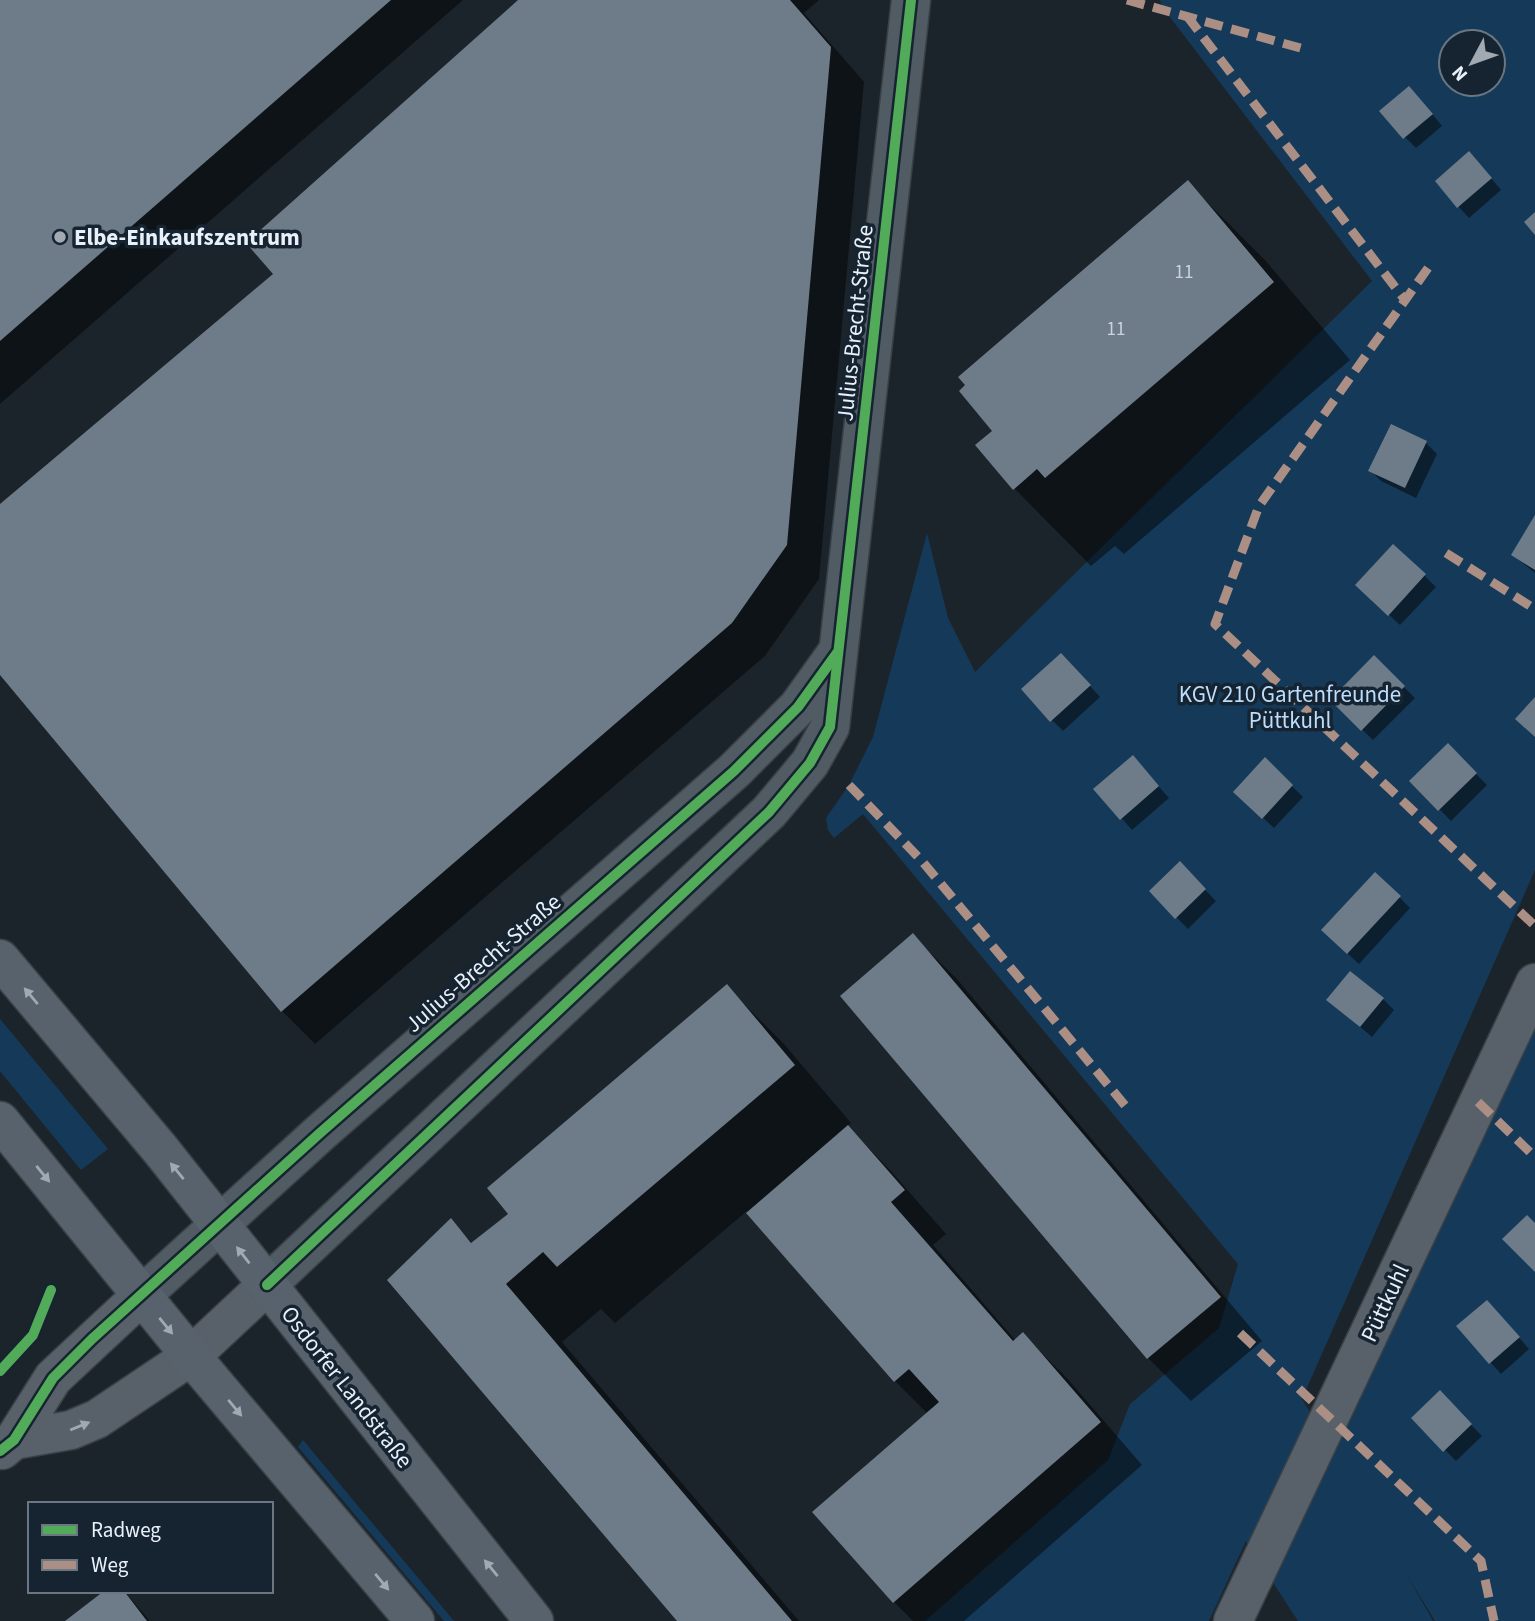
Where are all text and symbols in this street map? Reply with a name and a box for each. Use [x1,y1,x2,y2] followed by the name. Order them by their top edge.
[1437,28,1507,98] north arrow
[1446,60,1475,87] text: N
[74,221,300,254] place label: Elbe-Einkaufszentrum
[828,223,882,423] street label: Julius-Brecht-Straße
[52,229,68,245] marker: Elbe-Einkaufszentrum
[1175,259,1193,286] house number: 11
[1107,316,1125,343] house number: 11
[1179,678,1401,737] park label: KGV 210 Gartenfreunde Püttkuhl
[398,886,568,1040] street label: Julius-Brecht-Straße
[24,988,39,1005] one-way arrow
[170,1163,185,1180] one-way arrow
[35,1166,50,1183] one-way arrow
[236,1246,251,1264] one-way arrow
[1353,1259,1417,1347] street label: Püttkuhl
[273,1299,421,1475] street label: Osdorfer Landstraße
[159,1316,174,1334] one-way arrow
[227,1400,242,1417] one-way arrow
[70,1420,91,1431] one-way arrow
[28,1502,273,1593] legend
[91,1515,161,1545] text: Radweg
[91,1550,129,1580] text: Weg
[483,1559,498,1577] one-way arrow
[374,1574,389,1591] one-way arrow

